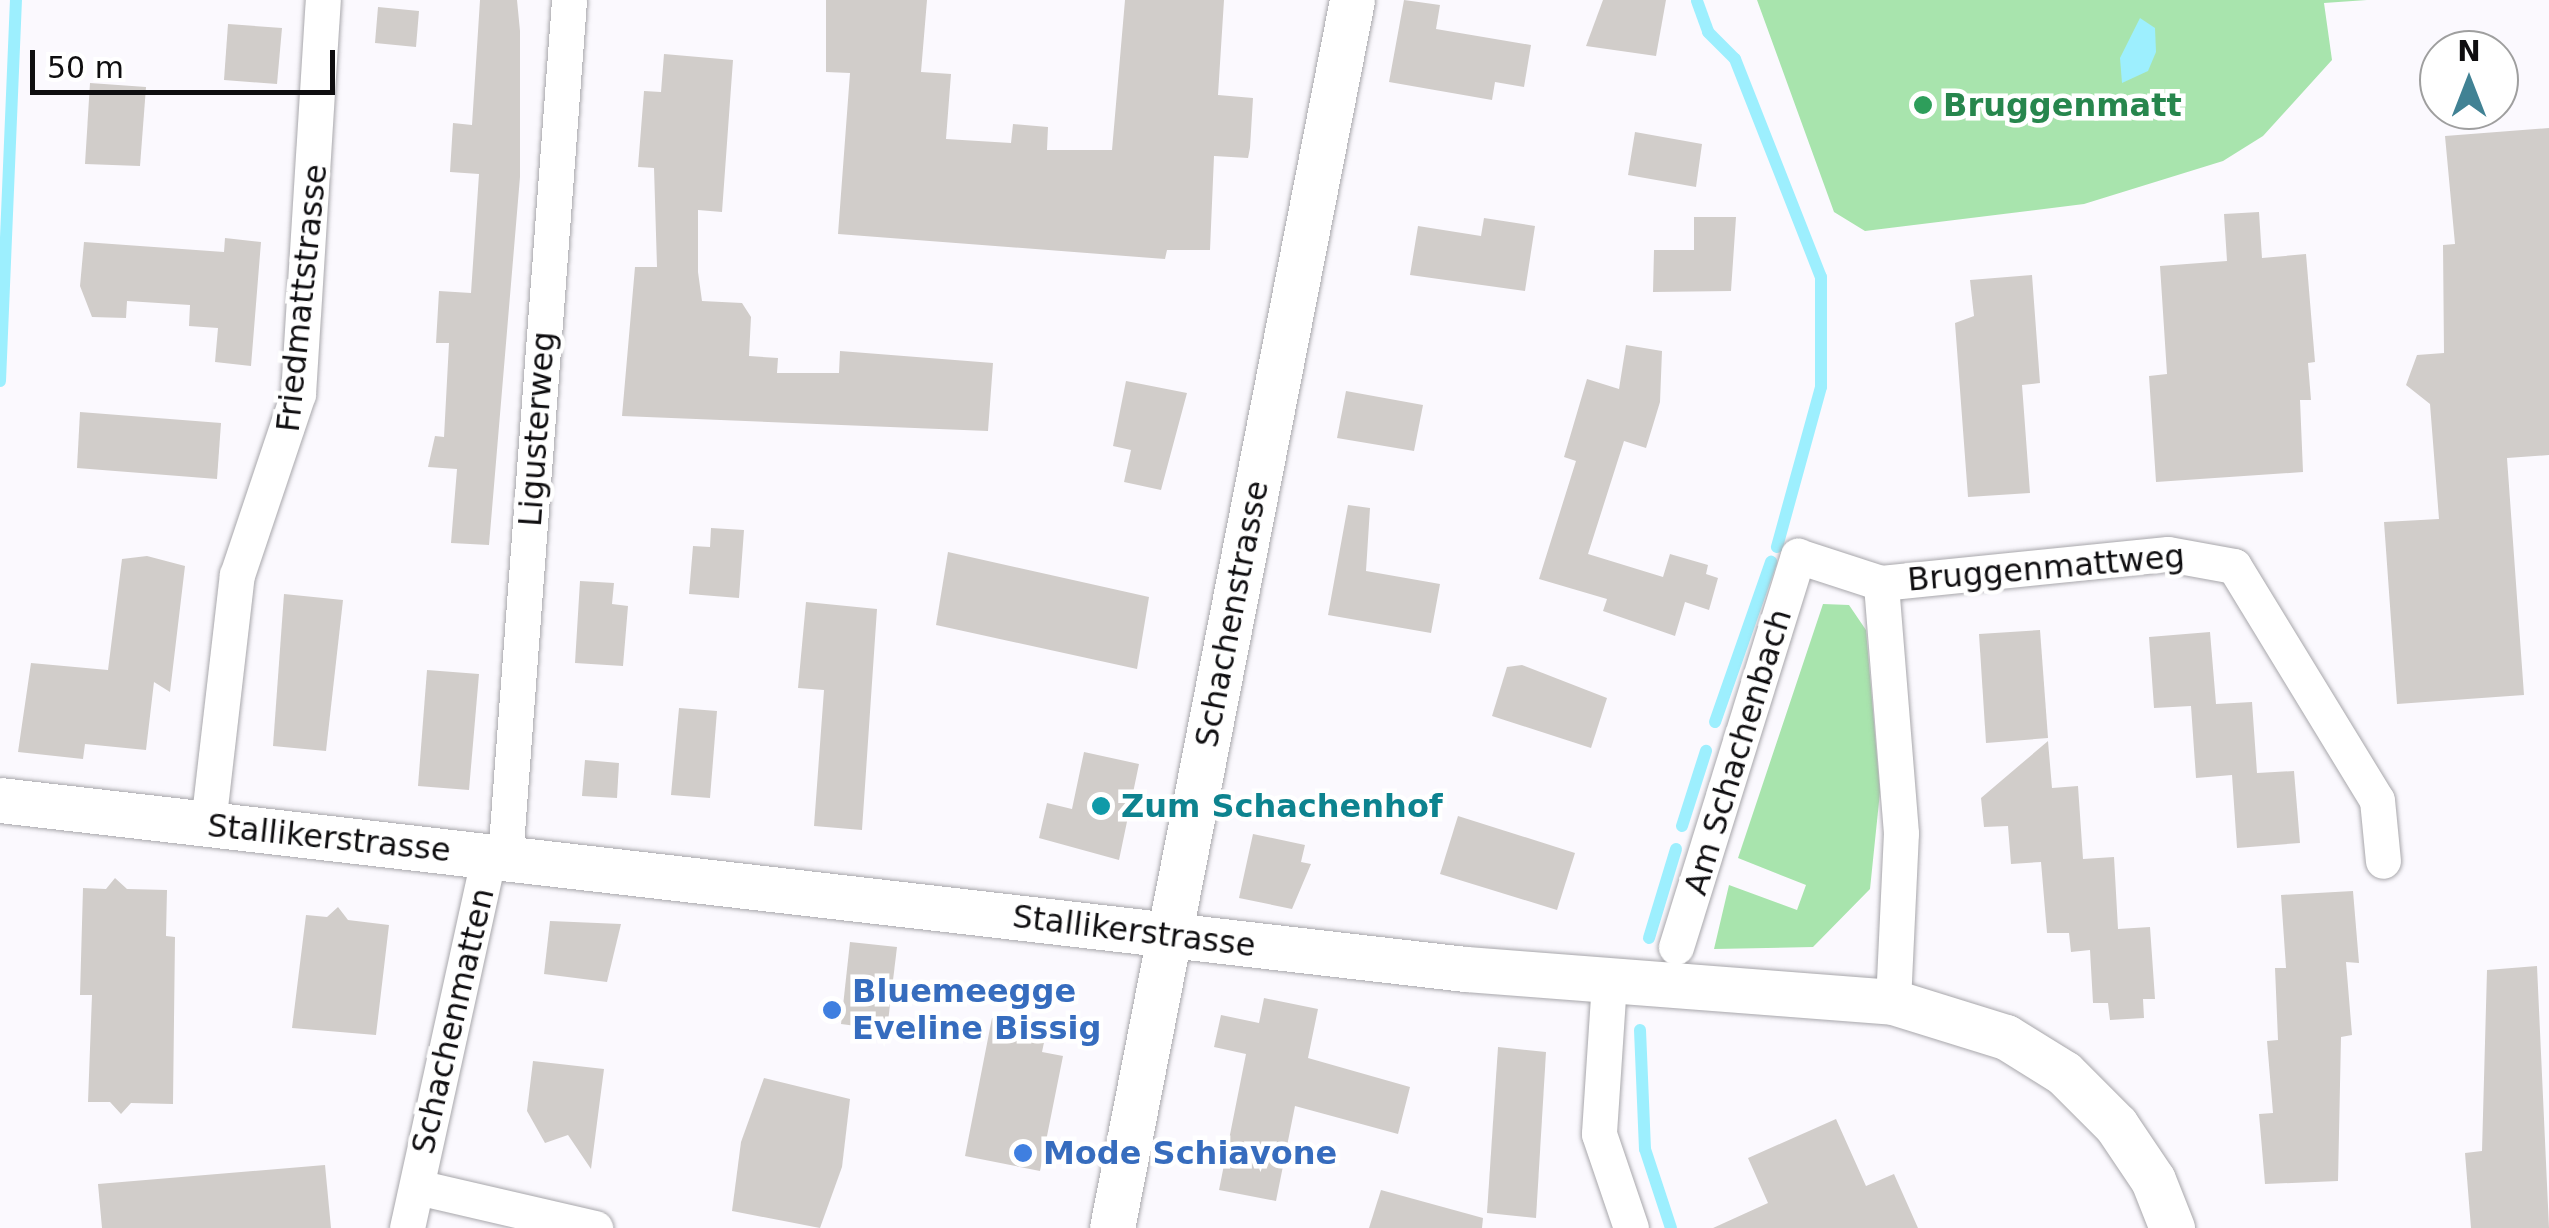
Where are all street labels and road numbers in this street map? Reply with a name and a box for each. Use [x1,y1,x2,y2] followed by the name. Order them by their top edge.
[269,162,335,434] street label: Friedmattstrasse
[511,330,563,528] street label: Ligusterweg
[1187,477,1277,751] street label: Schachenstrasse
[1906,537,2186,599] street label: Bruggenmattweg
[1676,605,1800,899] street label: Am Schachenbach
[205,806,453,870] street label: Stallikerstrasse
[404,884,502,1158] street label: Schachenmatten
[1010,897,1258,965] street label: Stallikerstrasse

